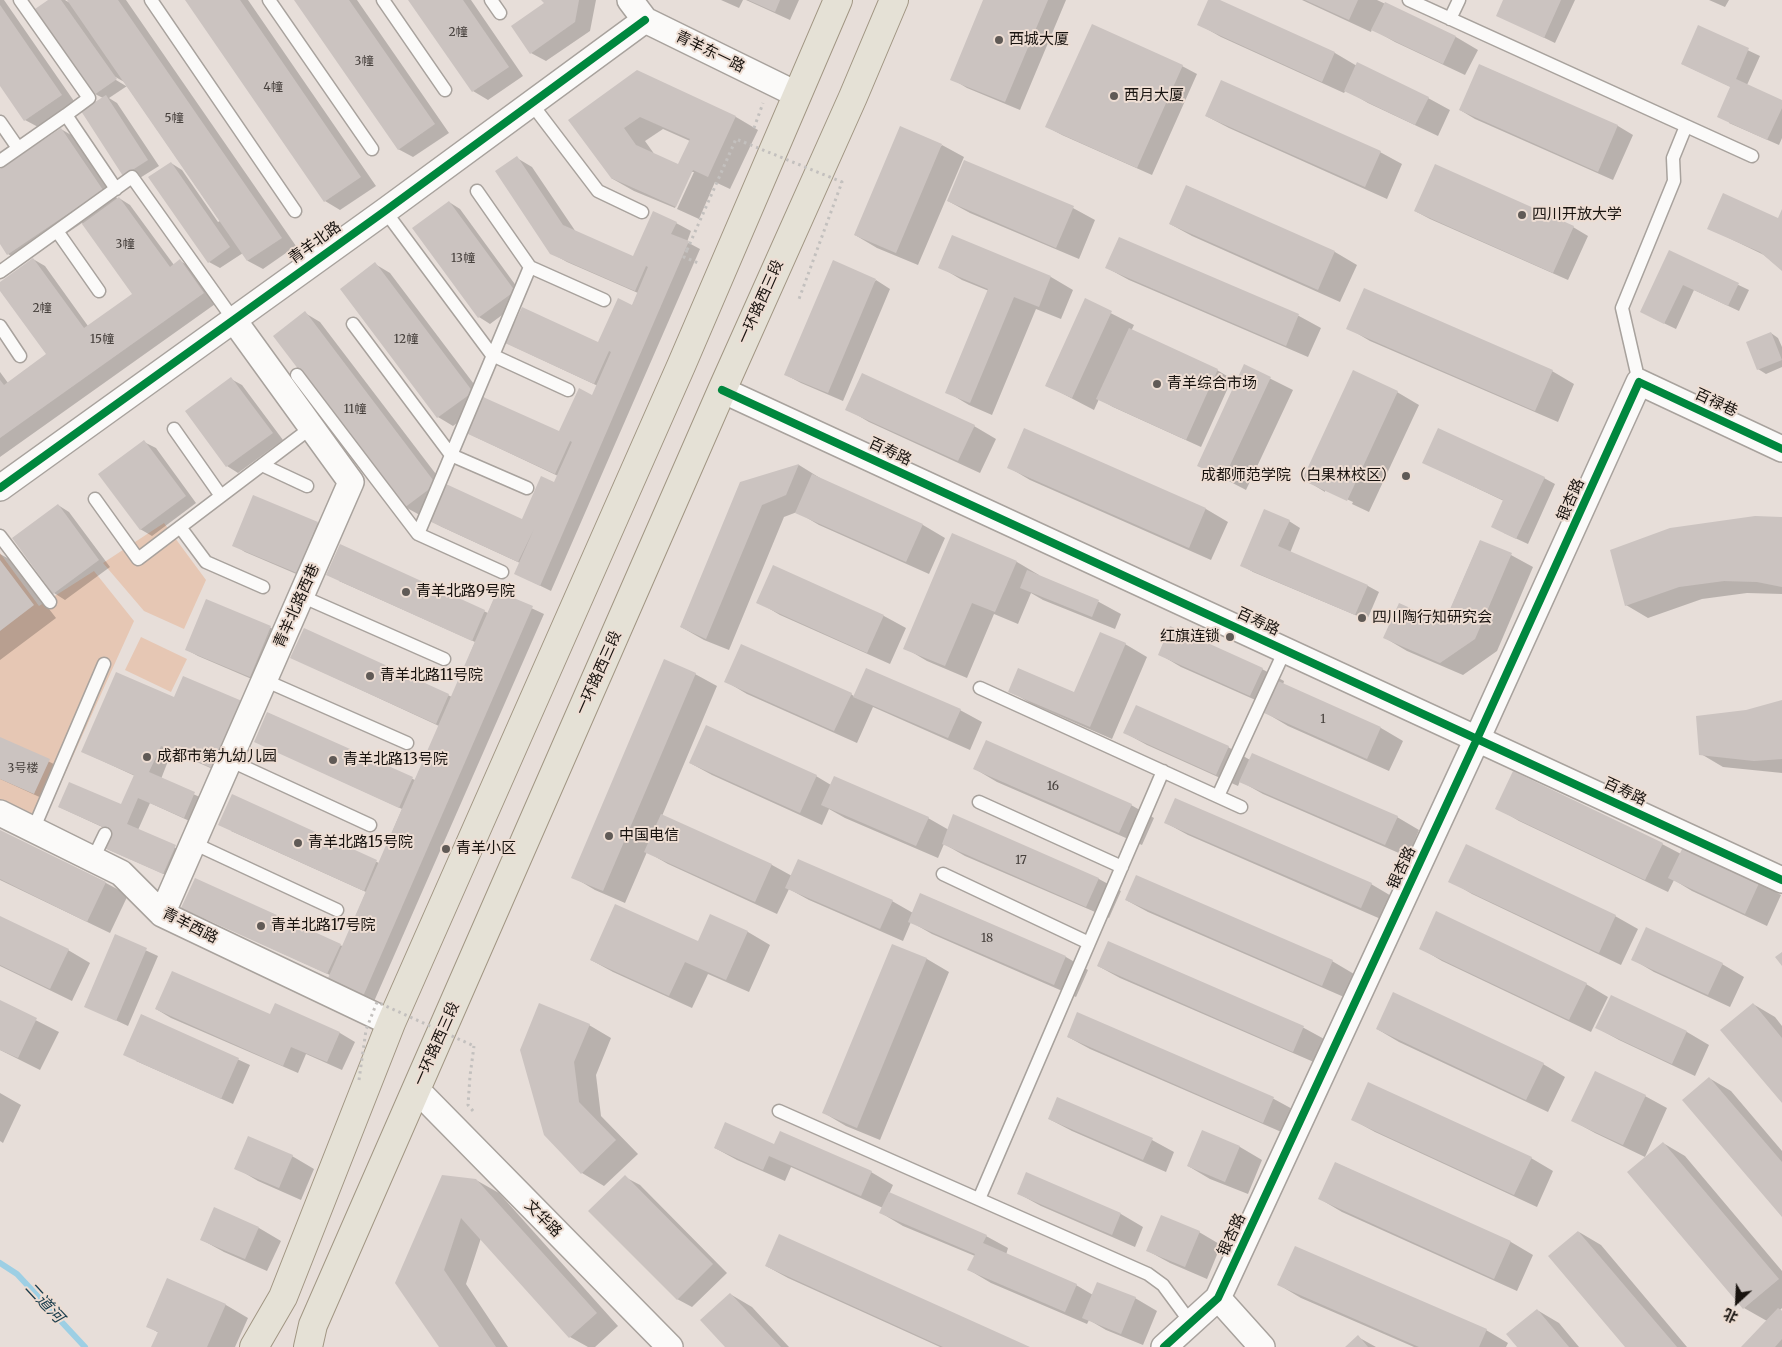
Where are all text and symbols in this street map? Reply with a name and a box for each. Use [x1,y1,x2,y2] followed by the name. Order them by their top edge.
[448,26,468,40] house number: 2幢
[672,27,748,77] street label: 青羊东一路
[1009,31,1069,49] place label: 西城大厦
[993,34,1005,46] marker: 西城大厦
[355,55,373,69] house number: 3幢
[263,81,283,95] house number: 4幢
[1124,87,1184,105] place label: 西月大厦
[1108,90,1120,102] marker: 西月大厦
[164,112,184,126] house number: 5幢
[1532,206,1622,224] place label: 四川开放大学
[1516,209,1528,221] marker: 四川开放大学
[285,218,345,268] street label: 青羊北路
[116,238,134,252] house number: 3幢
[451,252,475,266] house number: 13幢
[734,257,788,347] street label: 一环路西三段
[32,302,52,316] house number: 2幢
[90,333,114,347] house number: 15幢
[394,333,418,347] house number: 12幢
[1167,375,1257,393] place label: 青羊综合市场
[1151,378,1163,390] marker: 青羊综合市场
[1692,385,1740,421] street label: 百禄巷
[344,403,366,417] house number: 11幢
[866,434,914,470] street label: 百寿路
[1201,467,1396,485] place label: 成都师范学院（白果林校区）
[1400,470,1412,482] marker: 成都师范学院（白果林校区）
[1554,476,1588,524] street label: 银杏路
[270,561,324,651] street label: 青羊北路西巷
[416,583,515,601] place label: 青羊北路9号院
[400,586,412,598] marker: 青羊北路9号院
[1234,604,1282,640] street label: 百寿路
[1372,609,1492,627] place label: 四川陶行知研究会
[1356,612,1368,624] marker: 四川陶行知研究会
[572,628,626,718] street label: 一环路西三段
[1160,628,1220,646] place label: 红旗连锁
[1224,631,1236,643] marker: 红旗连锁
[380,667,483,685] place label: 青羊北路11号院
[364,670,376,682] marker: 青羊北路11号院
[1320,713,1326,727] house number: 1
[157,748,277,766] place label: 成都市第九幼儿园
[141,751,153,763] marker: 成都市第九幼儿园
[343,751,448,769] place label: 青羊北路13号院
[327,754,339,766] marker: 青羊北路13号院
[8,762,38,776] house number: 3号楼
[1601,774,1649,810] street label: 百寿路
[1047,780,1059,794] house number: 16
[619,827,679,845] place label: 中国电信
[603,830,615,842] marker: 中国电信
[308,834,413,852] place label: 青羊北路15号院
[292,837,304,849] marker: 青羊北路15号院
[456,840,516,858] place label: 青羊小区
[440,843,452,855] marker: 青羊小区
[1384,844,1420,892] street label: 银杏路
[1015,854,1027,868] house number: 17
[159,904,221,948] street label: 青羊西路
[271,917,375,935] place label: 青羊北路17号院
[255,920,267,932] marker: 青羊北路17号院
[981,932,993,946] house number: 18
[410,999,464,1089] street label: 一环路西三段
[521,1197,565,1241] street label: 文华路
[1214,1211,1250,1259] street label: 银杏路
[1712,1277,1762,1327] north arrow
[21,1279,67,1327] water label: 二道河
[1721,1304,1741,1327] text: 北

